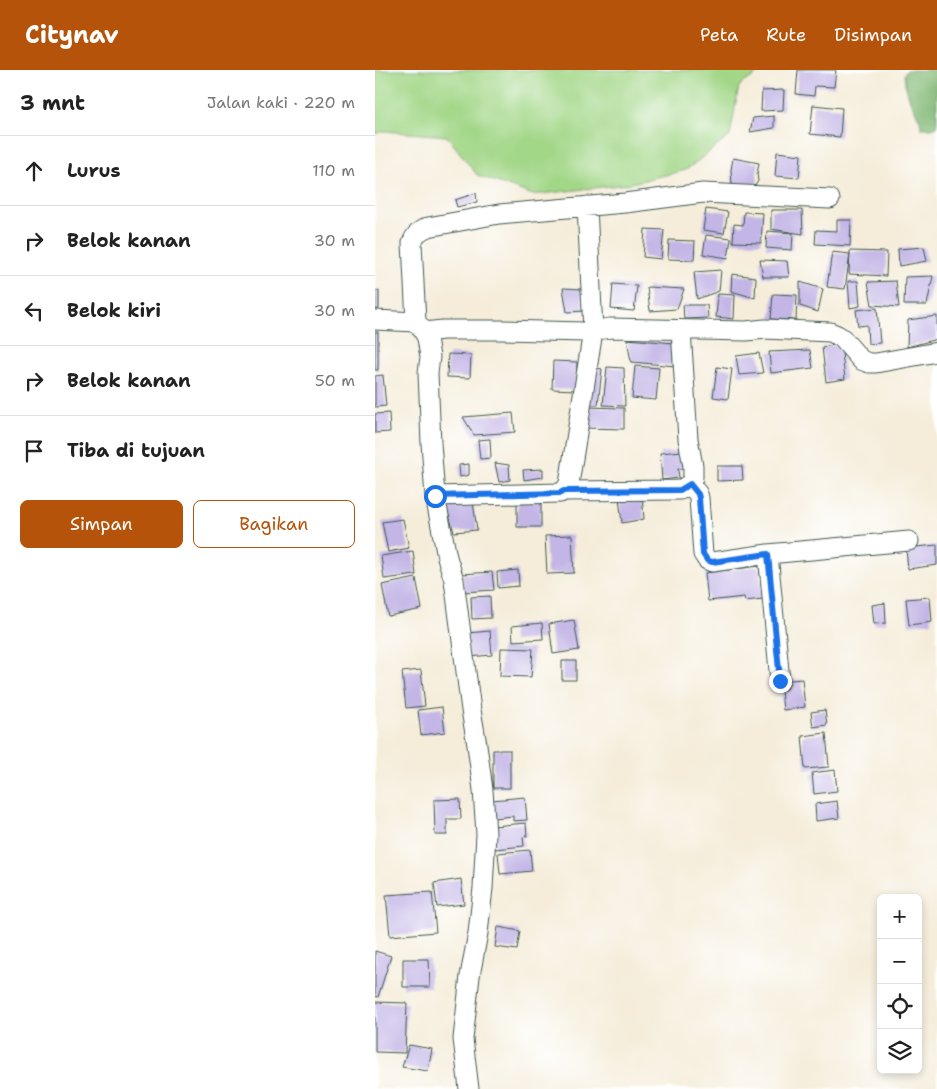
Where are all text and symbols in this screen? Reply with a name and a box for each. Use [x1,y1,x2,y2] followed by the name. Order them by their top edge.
[25,19,119,51] text: Citynav
[700,23,738,47] text: Peta
[766,23,806,47] text: Rute
[834,23,912,47] text: Disimpan
[20,89,85,117] text: 3 mnt
[207,92,355,113] text: Jalan kaki · 220 m
[20,157,48,185] icon: ahead
[67,158,121,183] text: Lurus
[312,160,355,181] text: 110 m
[20,227,48,255] icon: right
[67,228,191,253] text: Belok kanan
[314,230,355,251] text: 30 m
[20,297,48,325] icon: left
[67,298,161,323] text: Belok kiri
[314,300,355,321] text: 30 m
[20,367,48,395] icon: right
[67,368,191,393] text: Belok kanan
[315,370,355,391] text: 50 m
[20,437,48,465] icon: arrive
[67,438,205,463] text: Tiba di tujuan
[424,485,447,508] route start
[20,500,183,548] button: Simpan
[193,500,355,548] button: Bagikan
[769,670,792,693] route end
[877,894,922,1074] map controls
[877,894,922,939] button: +
[877,939,922,984] button: −
[877,984,922,1029] button: locate
[877,1029,922,1074] button: layers

